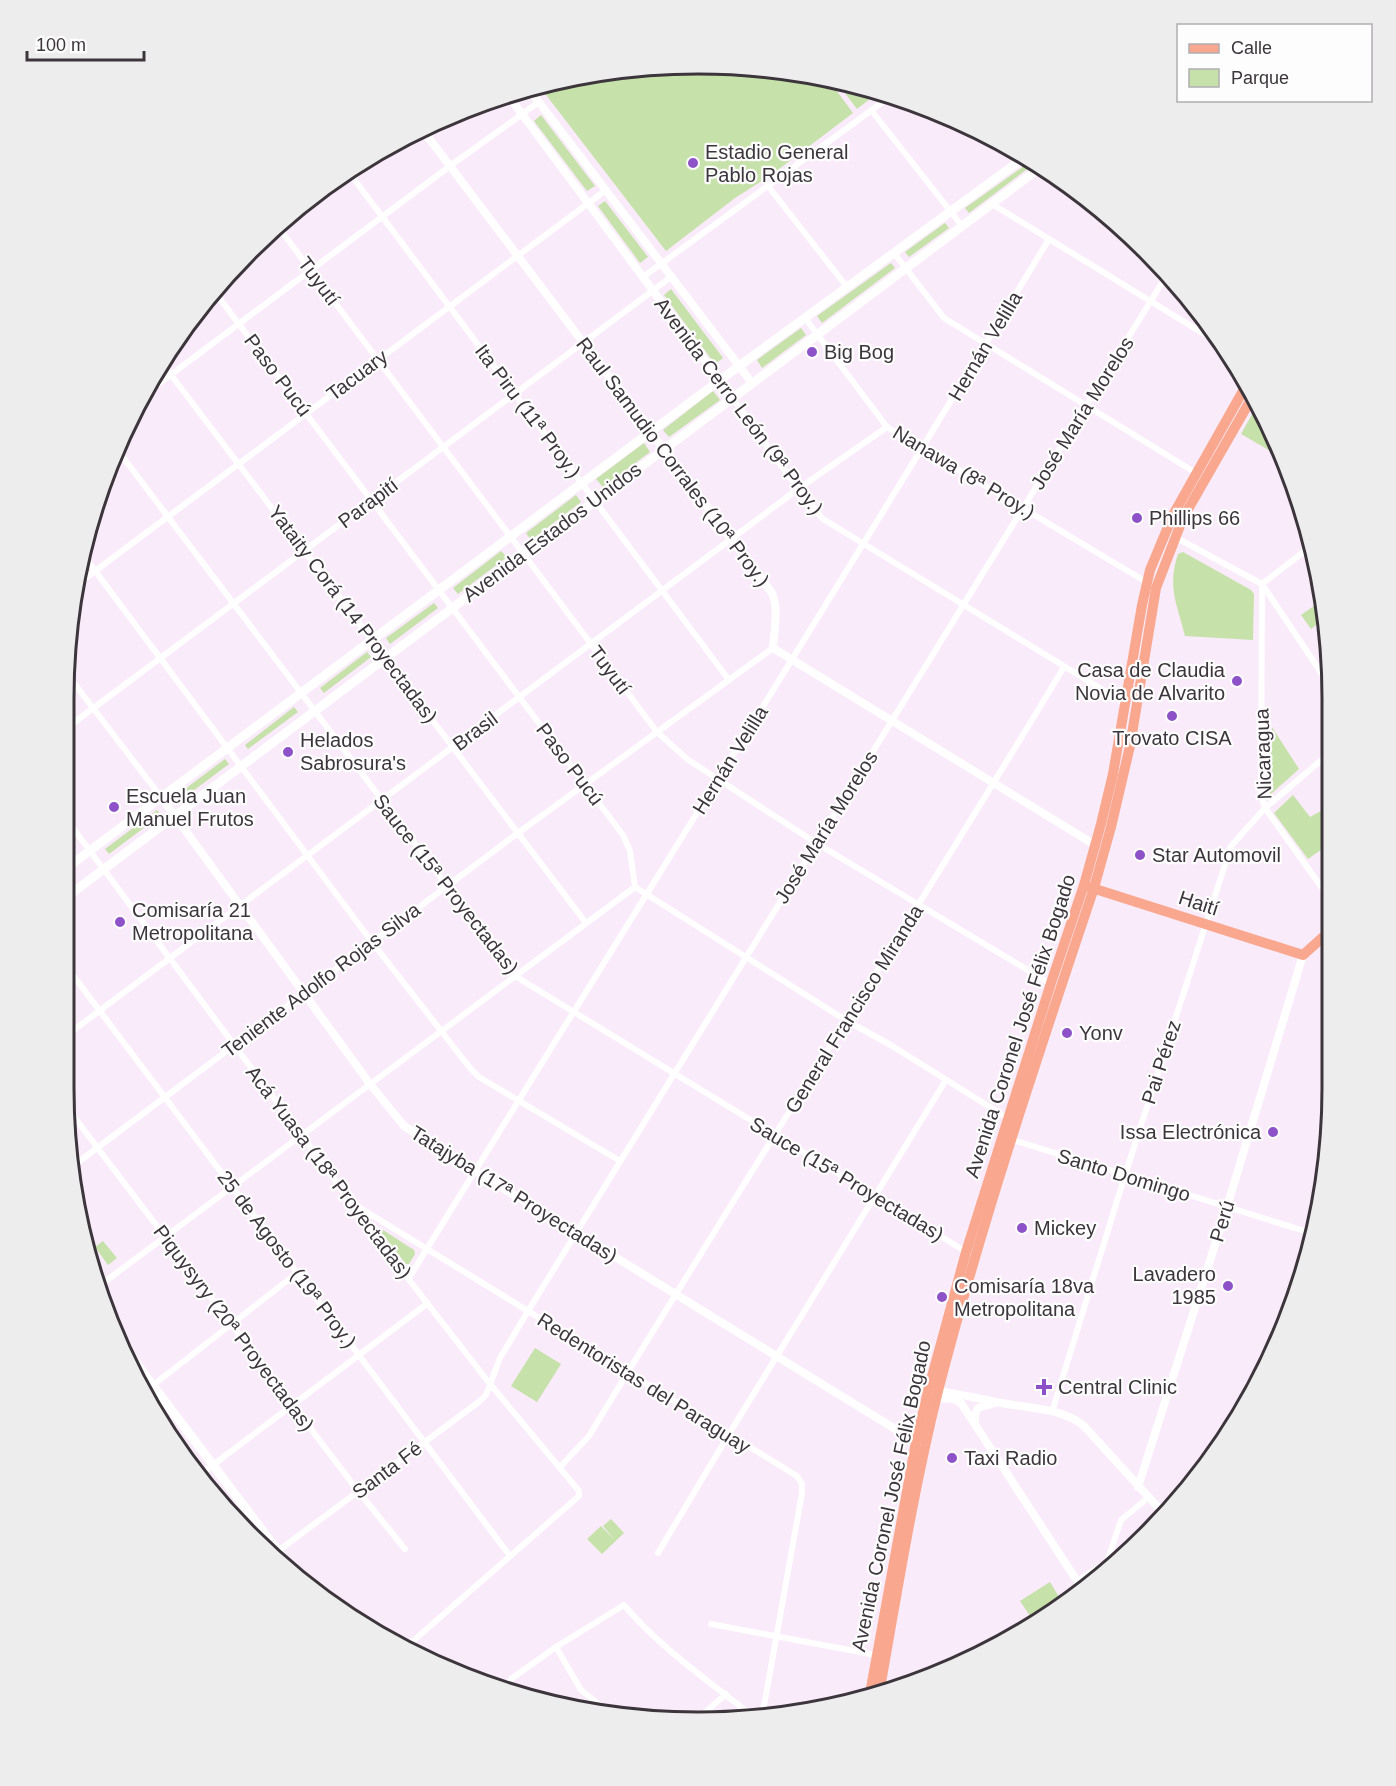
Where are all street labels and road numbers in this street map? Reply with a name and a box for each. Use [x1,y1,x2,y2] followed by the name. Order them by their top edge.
[294,252,345,310] street label: Tuyutí
[944,287,1027,405] street label: Hernán Velilla
[650,293,828,519] street label: Avenida Cerro León (9ª Proy.)
[240,330,316,420] street label: Paso Pucú
[572,333,774,591] street label: Raul Samudio Corrales (10ª Proy.)
[1026,333,1138,493] street label: José María Morelos
[471,340,585,482] street label: Ita Piru (11ª Proy.)
[322,345,392,405] street label: Tacuary
[889,421,1039,523] street label: Nanawa (8ª Proy.)
[459,458,645,606] street label: Avenida Estados Unidos
[334,473,402,533] street label: Parapití
[264,501,442,727] street label: Yataity Corá (14 Proyectadas)
[585,641,636,699] street label: Tuyutí
[688,701,772,818] street label: Hernán Velilla
[448,707,502,755] street label: Brasil
[1250,707,1276,800] street label: Nicaragua
[532,719,608,809] street label: Paso Pucú
[770,747,882,907] street label: José María Morelos
[369,790,523,978] street label: Sauce (15ª Proyectadas)
[960,872,1080,1180] street label: Avenida Coronel José Félix Bogado
[1176,886,1222,920] street label: Haití
[218,898,425,1062] street label: Teniente Adolfo Rojas Silva
[781,900,928,1117] street label: General Francisco Miranda
[1137,1017,1185,1107] street label: Pai Pérez
[242,1061,416,1283] street label: Acá Yuasa (18ª Proyectadas)
[746,1112,948,1246] street label: Sauce (15ª Proyectadas)
[407,1121,621,1267] street label: Tatajyba (17ª Proyectadas)
[1055,1144,1193,1206] street label: Santo Domingo
[213,1166,361,1352] street label: 25 de Agosto (19ª Proy.)
[1205,1198,1239,1244] street label: Perú
[149,1221,319,1435] street label: Piquysyry (20ª Proyectadas)
[534,1308,754,1458] street label: Redentoristas del Paraguay
[847,1338,935,1654] street label: Avenida Coronel José Félix Bogado
[348,1437,426,1503] street label: Santa Fé

